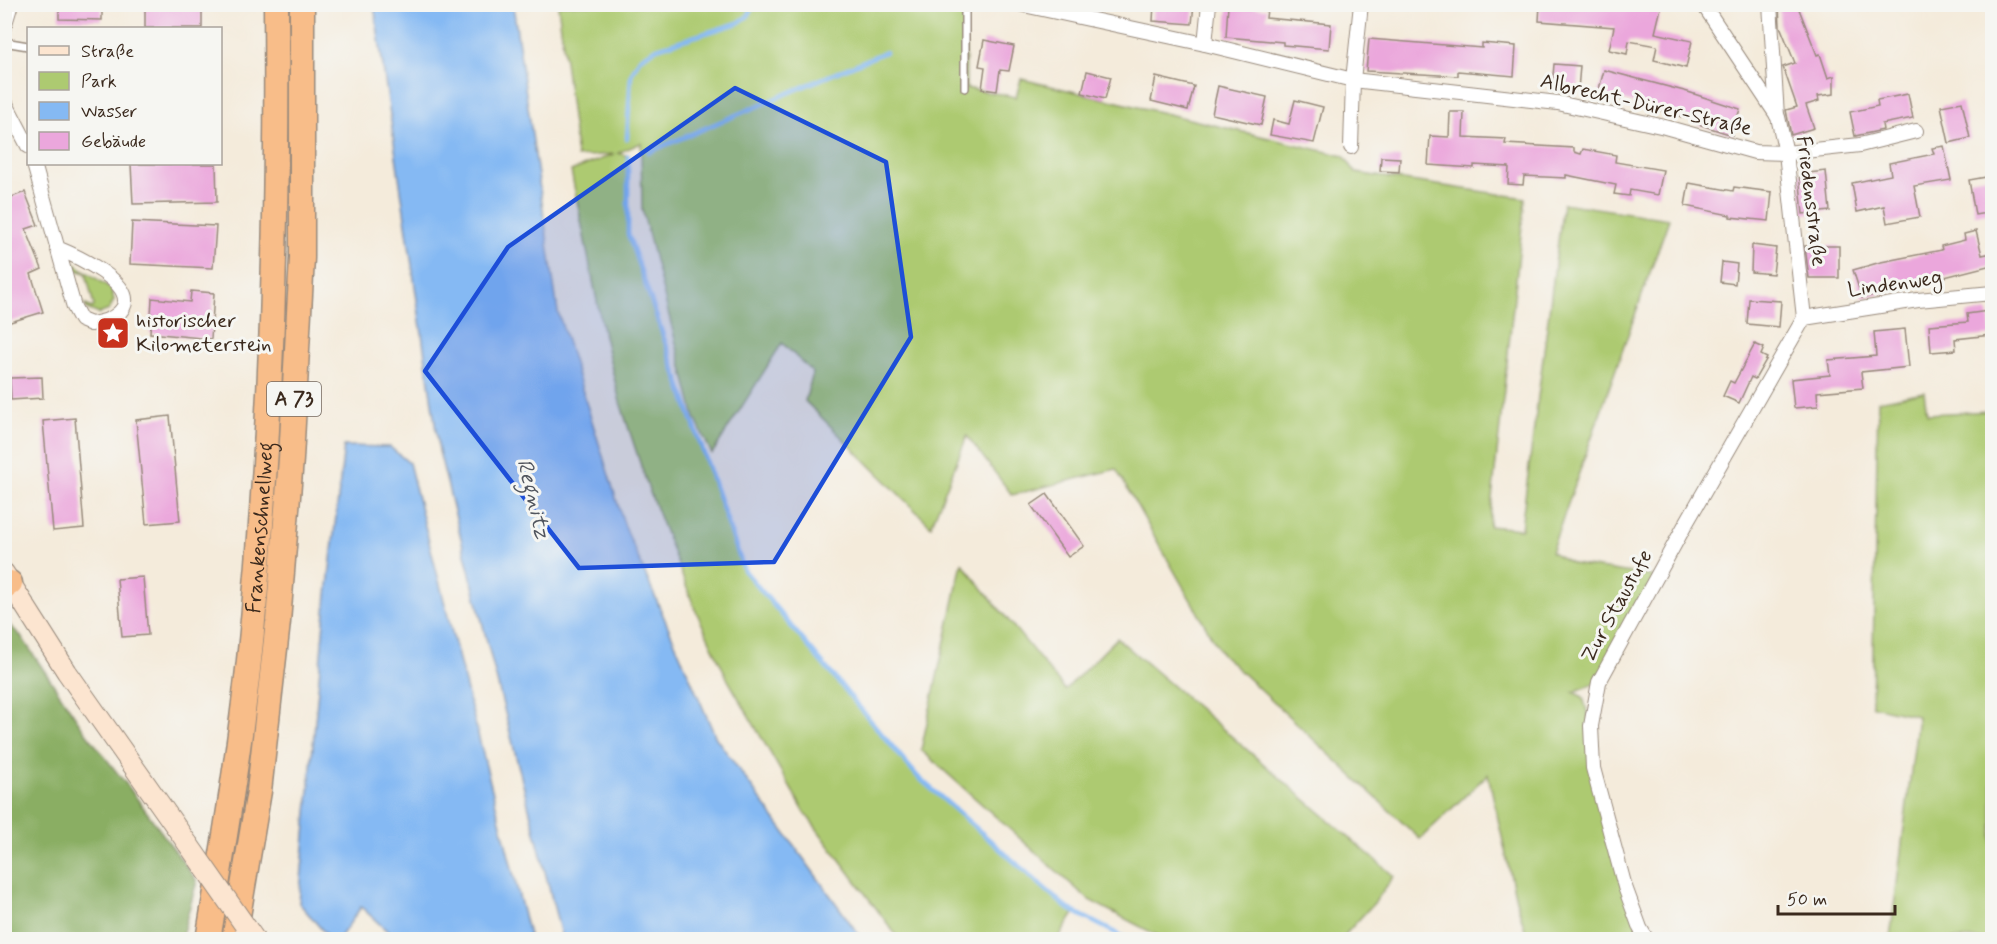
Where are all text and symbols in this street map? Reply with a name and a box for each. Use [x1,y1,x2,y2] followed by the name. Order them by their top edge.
[27,27,222,165] legend
[81,40,134,64] text: Straße
[1538,67,1754,143] street label: Albrecht-Dürer-Straße
[81,70,117,94] text: Park
[81,100,138,124] text: Wasser
[81,130,146,154] text: Gebäude
[1789,134,1833,268] street label: Friedensstraße
[1846,264,1944,305] street label: Lindenweg
[136,307,272,359] place label: historischer Kilometerstein
[95,315,131,351] place icon: historischer Kilometerstein
[267,382,321,416] road number: A 73
[240,441,282,615] street label: Frankenschnellweg
[507,456,556,543] water label: Regnitz
[1575,545,1659,667] street label: Zur Staustufe
[1778,878,1895,916] scale bar
[1787,888,1827,912] text: 50 m

